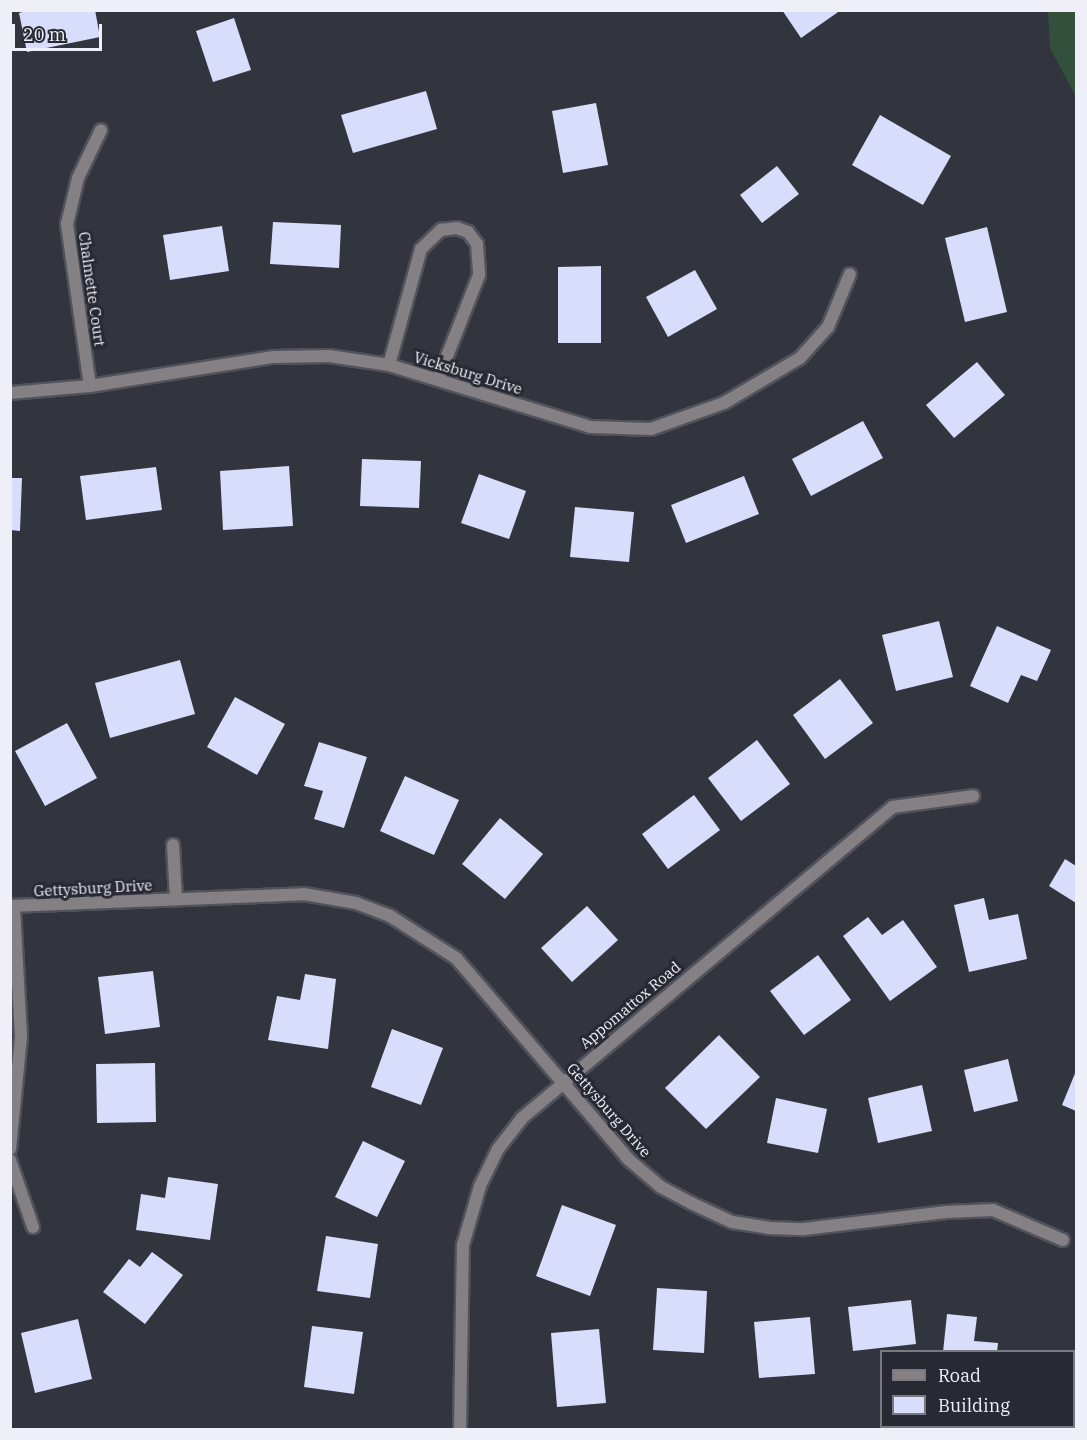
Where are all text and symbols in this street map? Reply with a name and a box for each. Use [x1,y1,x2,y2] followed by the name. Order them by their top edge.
[15,12,105,50] scale bar
[23,23,66,46] text: 20 m
[75,231,109,347] street label: Chalmette Court
[412,348,524,398] street label: Vicksburg Drive
[33,876,153,900] street label: Gettysburg Drive
[576,958,684,1052] street label: Appomattox Road
[563,1059,655,1161] street label: Gettysburg Drive
[880,1350,1075,1428] legend
[938,1364,981,1387] text: Road
[938,1394,1010,1417] text: Building

